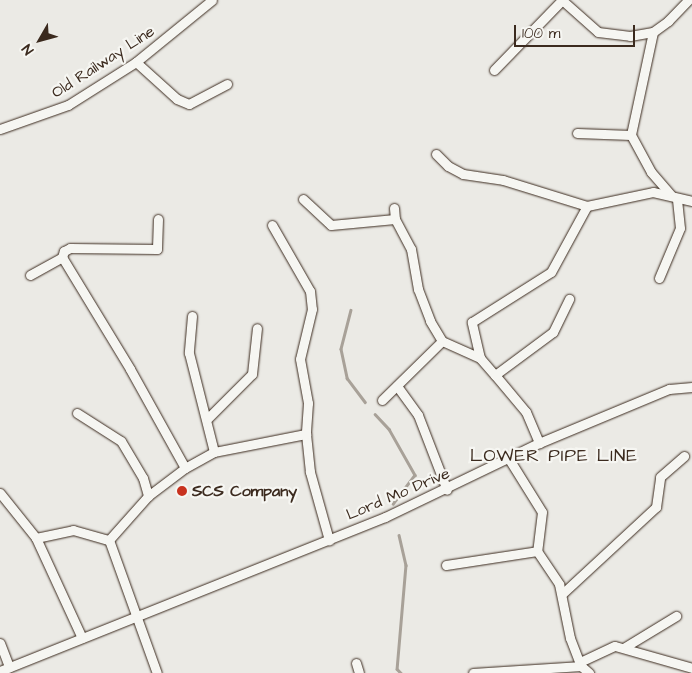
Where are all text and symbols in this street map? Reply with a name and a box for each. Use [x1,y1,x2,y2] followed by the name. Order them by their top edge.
[15,15,65,65] north arrow
[517,15,638,47] scale bar
[48,22,158,102] street label: Old Railway Line
[522,23,561,44] text: 100 m
[18,40,39,59] text: N
[468,445,640,467] district label: LOWER PIPE LINE
[343,464,453,524] street label: Lord Mo Drive
[192,481,297,501] place label: SCS Company
[176,485,188,497] marker: SCS Company

